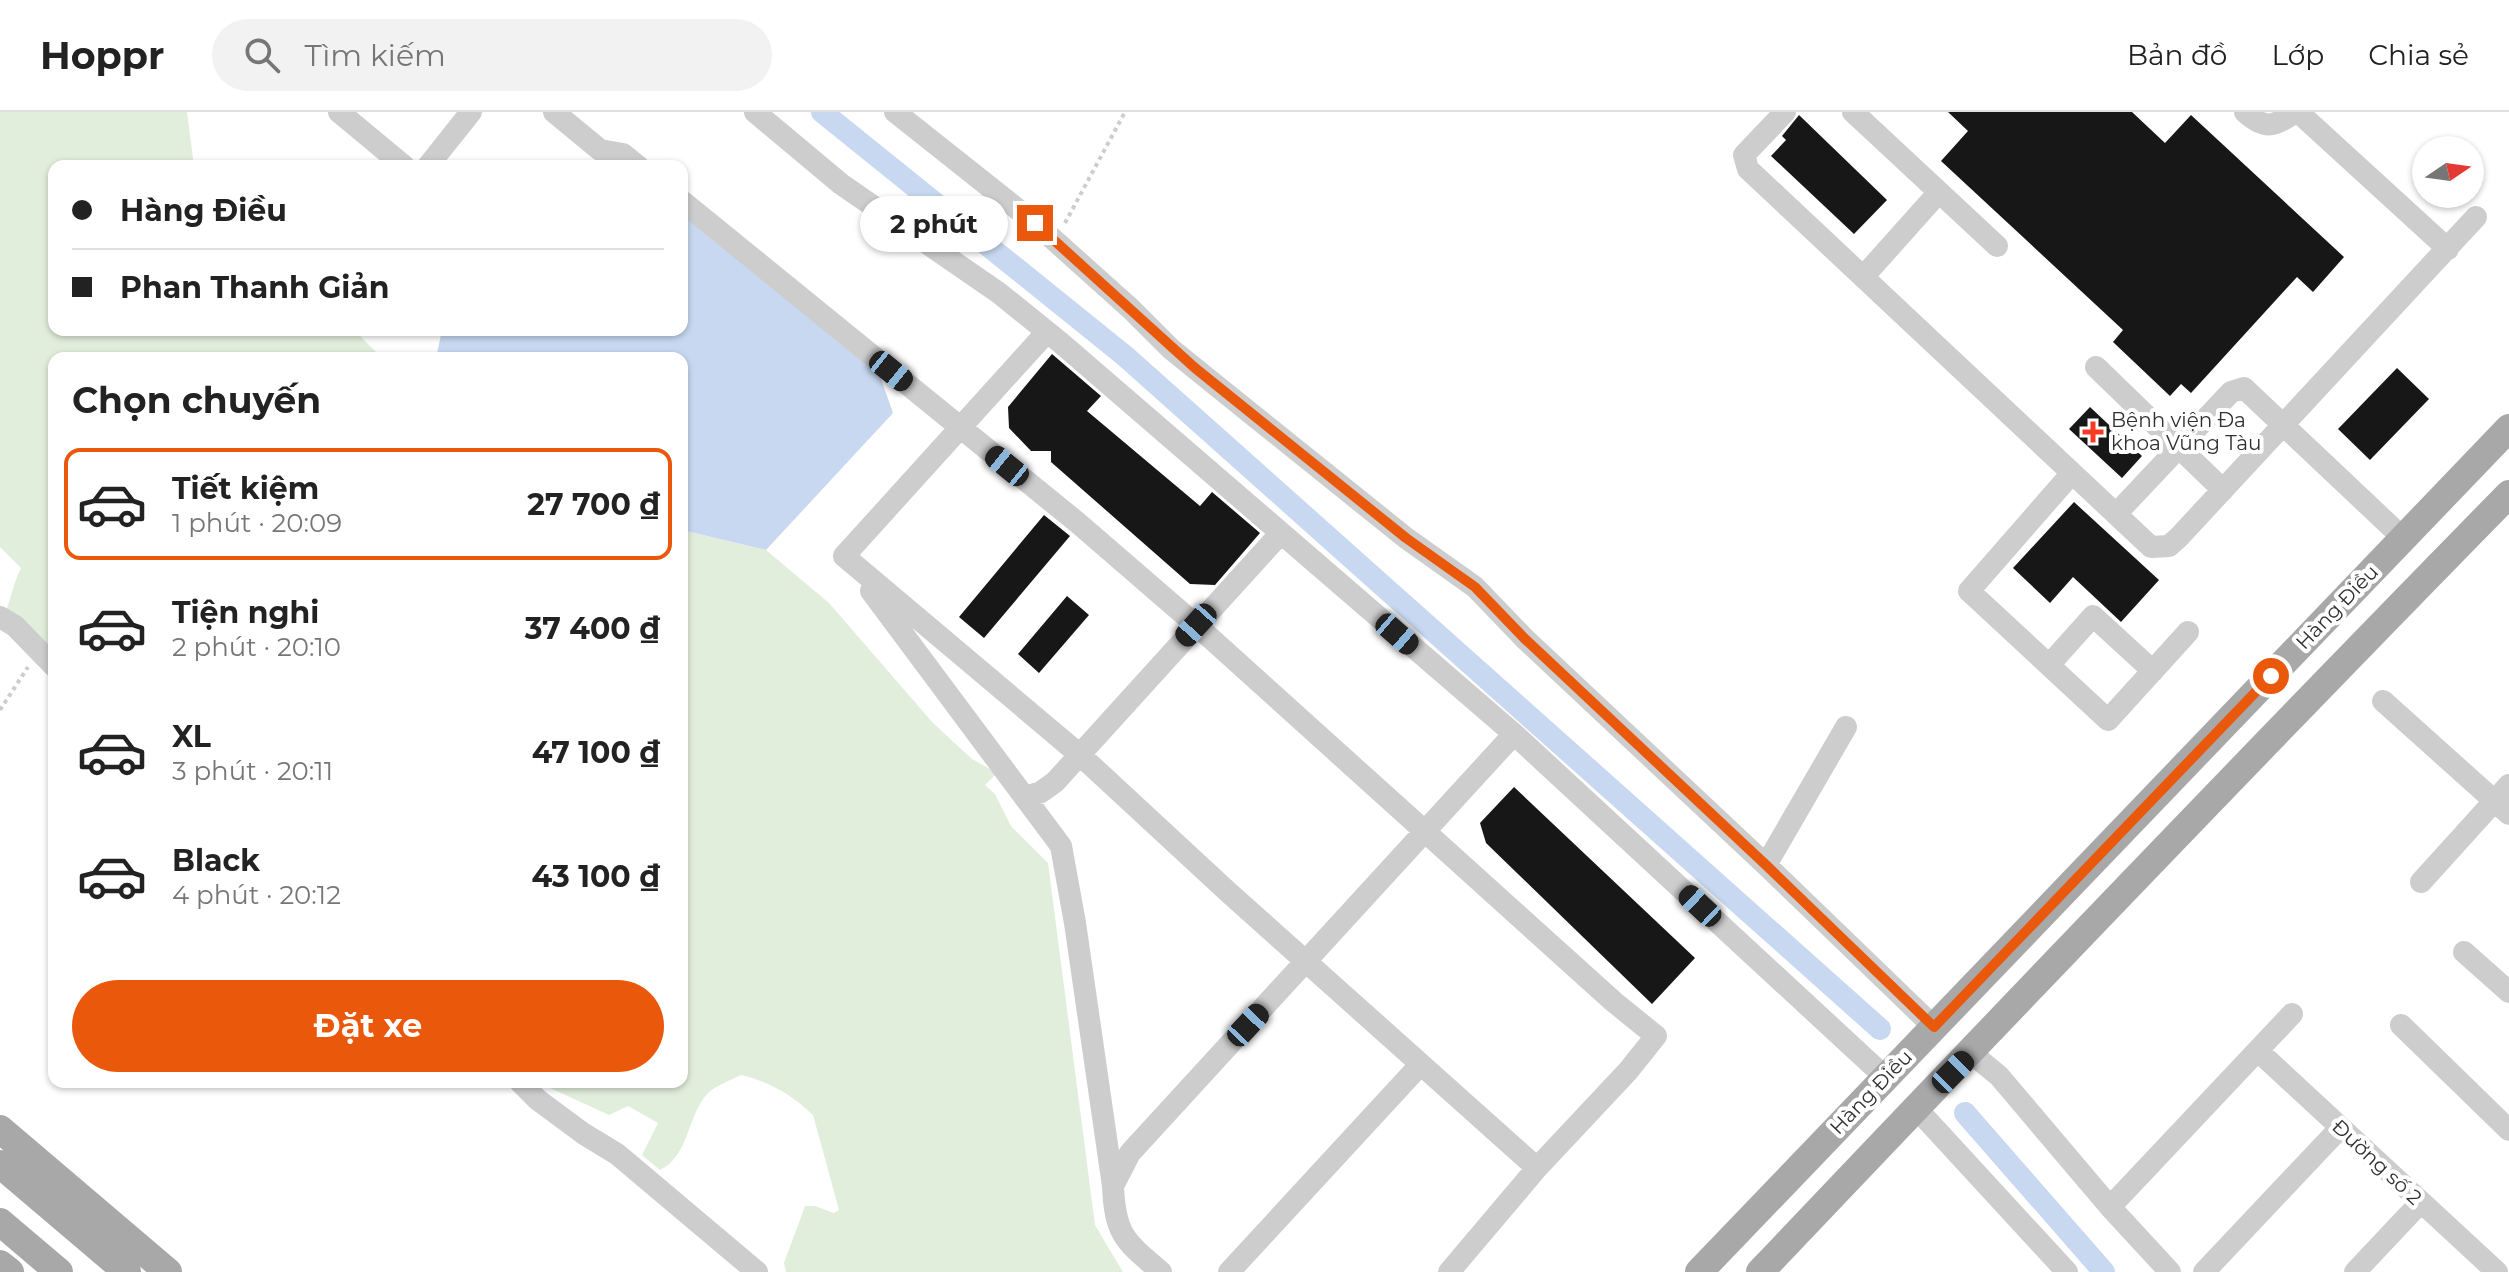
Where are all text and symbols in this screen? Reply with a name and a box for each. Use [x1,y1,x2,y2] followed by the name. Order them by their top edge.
[212,19,772,91] search box
[40,32,164,79] text: Hoppr
[240,33,284,77] icon: search
[304,37,446,74] text: Tìm kiếm
[2127,38,2227,72] text: Bản đồ
[2271,38,2324,72] text: Lớp
[2368,38,2469,72] text: Chia sẻ
[2412,136,2484,208] north arrow
[2412,136,2484,208] map controls
[120,192,287,229] text: Hàng Điều
[859,195,1007,251] callout: 2 phút
[1017,205,1053,241] route end
[890,208,978,240] text: 2 phút
[120,269,390,306] text: Phan Thanh Giản
[865,347,917,395] car
[72,378,321,422] text: Chọn chuyến
[2111,408,2261,455] place label: Bệnh viện Đa khoa Vũng Tàu
[2082,421,2104,443] marker: Bệnh viện Đa khoa Vũng Tàu
[981,442,1033,490] car
[76,468,148,540] icon: car
[172,470,319,507] text: Tiết kiệm
[527,486,660,523] text: 27 700 ₫
[172,507,342,539] text: 1 phút · 20:09
[2291,560,2383,654] street label: Hàng Điều
[76,592,148,664] icon: car
[172,594,319,631] text: Tiện nghi
[1171,599,1221,651] car
[1371,609,1423,659] car
[525,610,660,647] text: 37 400 ₫
[172,631,341,663] text: 2 phút · 20:10
[2253,658,2289,694] route start
[76,716,148,788] icon: car
[172,718,211,755] text: XL
[532,734,660,771] text: 47 100 ₫
[172,755,333,787] text: 3 phút · 20:11
[76,840,148,912] icon: car
[172,842,260,879] text: Black
[532,858,660,895] text: 43 100 ₫
[172,879,341,911] text: 4 phút · 20:12
[1674,881,1726,931] car
[72,980,664,1072] button: Đặt xe
[1223,999,1273,1051] car
[1825,1045,1917,1139] street label: Hàng Điều
[1928,1047,1978,1097] car
[2327,1114,2427,1210] street label: Đường số 2

